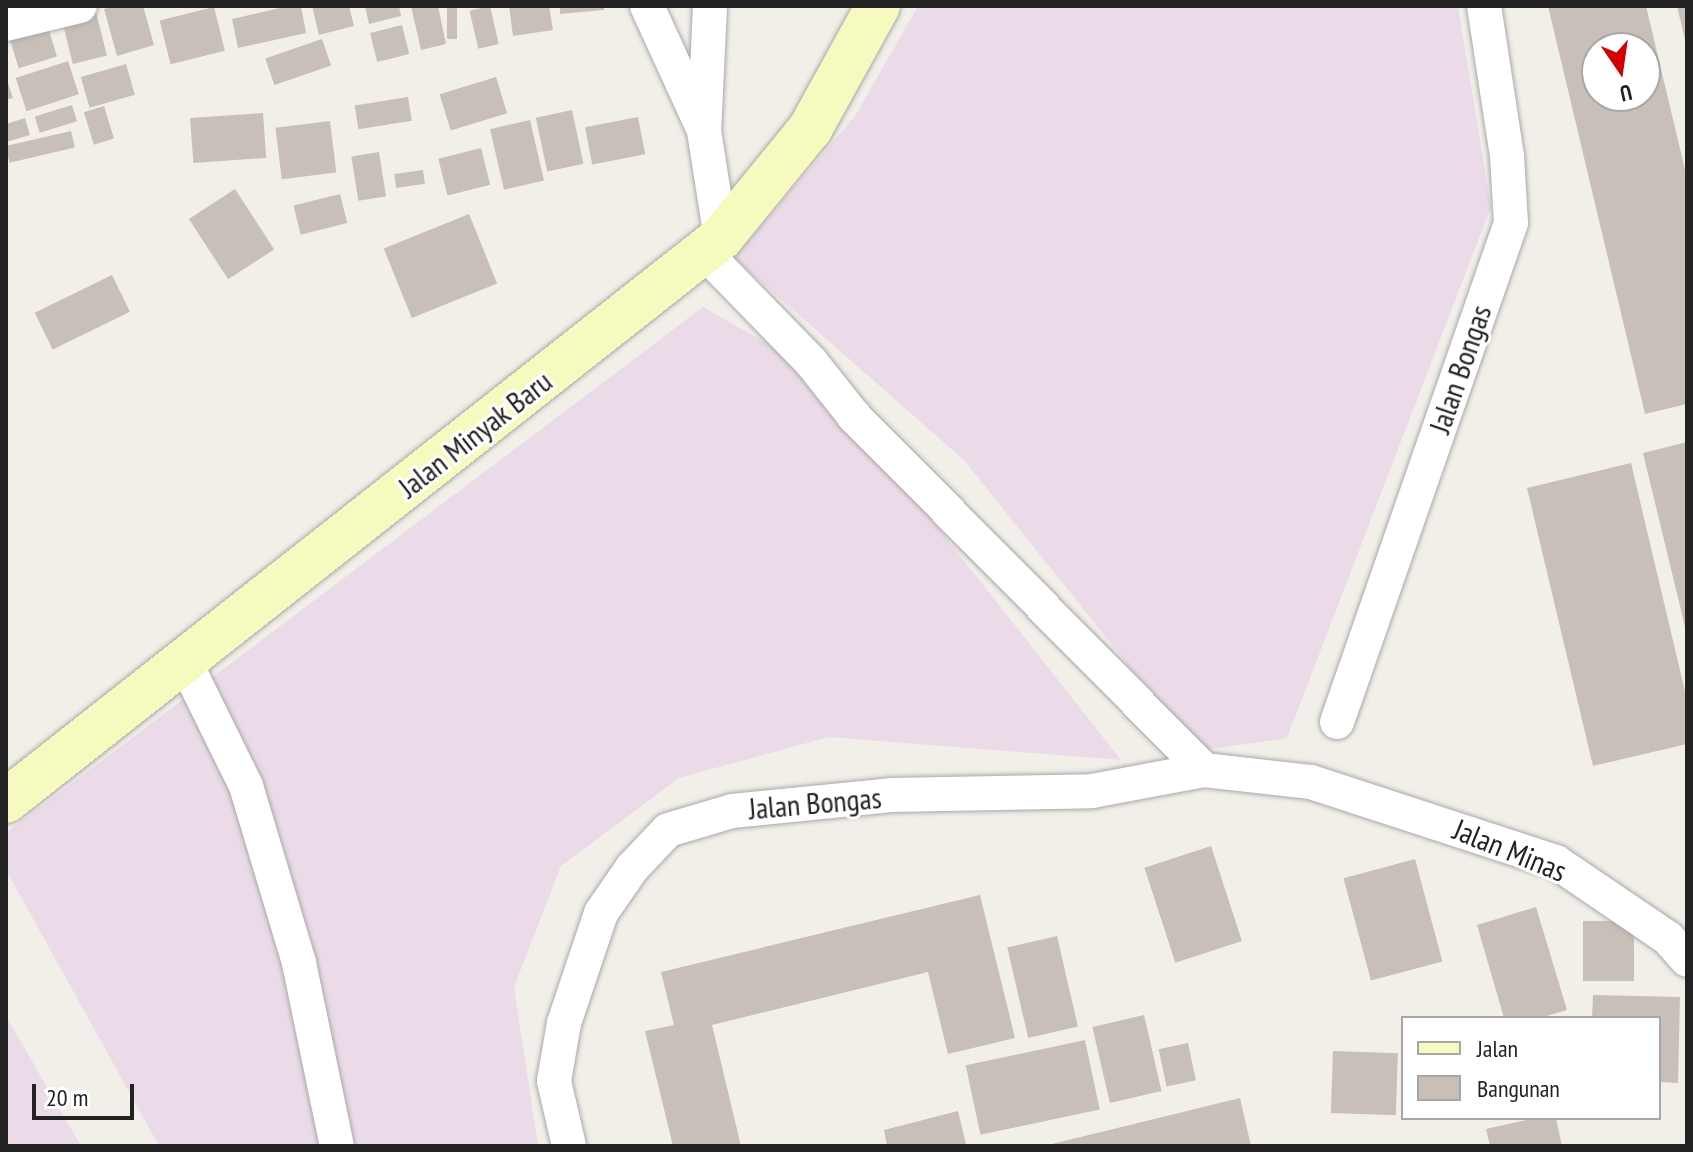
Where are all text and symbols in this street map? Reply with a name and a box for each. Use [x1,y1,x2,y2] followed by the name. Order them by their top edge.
[1581,32,1661,112] north arrow
[1617,79,1635,108] text: U
[1421,300,1499,438] street label: Jalan Bongas
[391,363,559,505] street label: Jalan Minyak Baru
[747,779,883,827] street label: Jalan Bongas
[1448,811,1572,889] street label: Jalan Minas
[1401,1016,1661,1120] legend
[1477,1033,1518,1064] text: Jalan
[36,1068,138,1118] scale bar
[1477,1073,1560,1104] text: Bangunan
[46,1082,88,1113] text: 20 m

